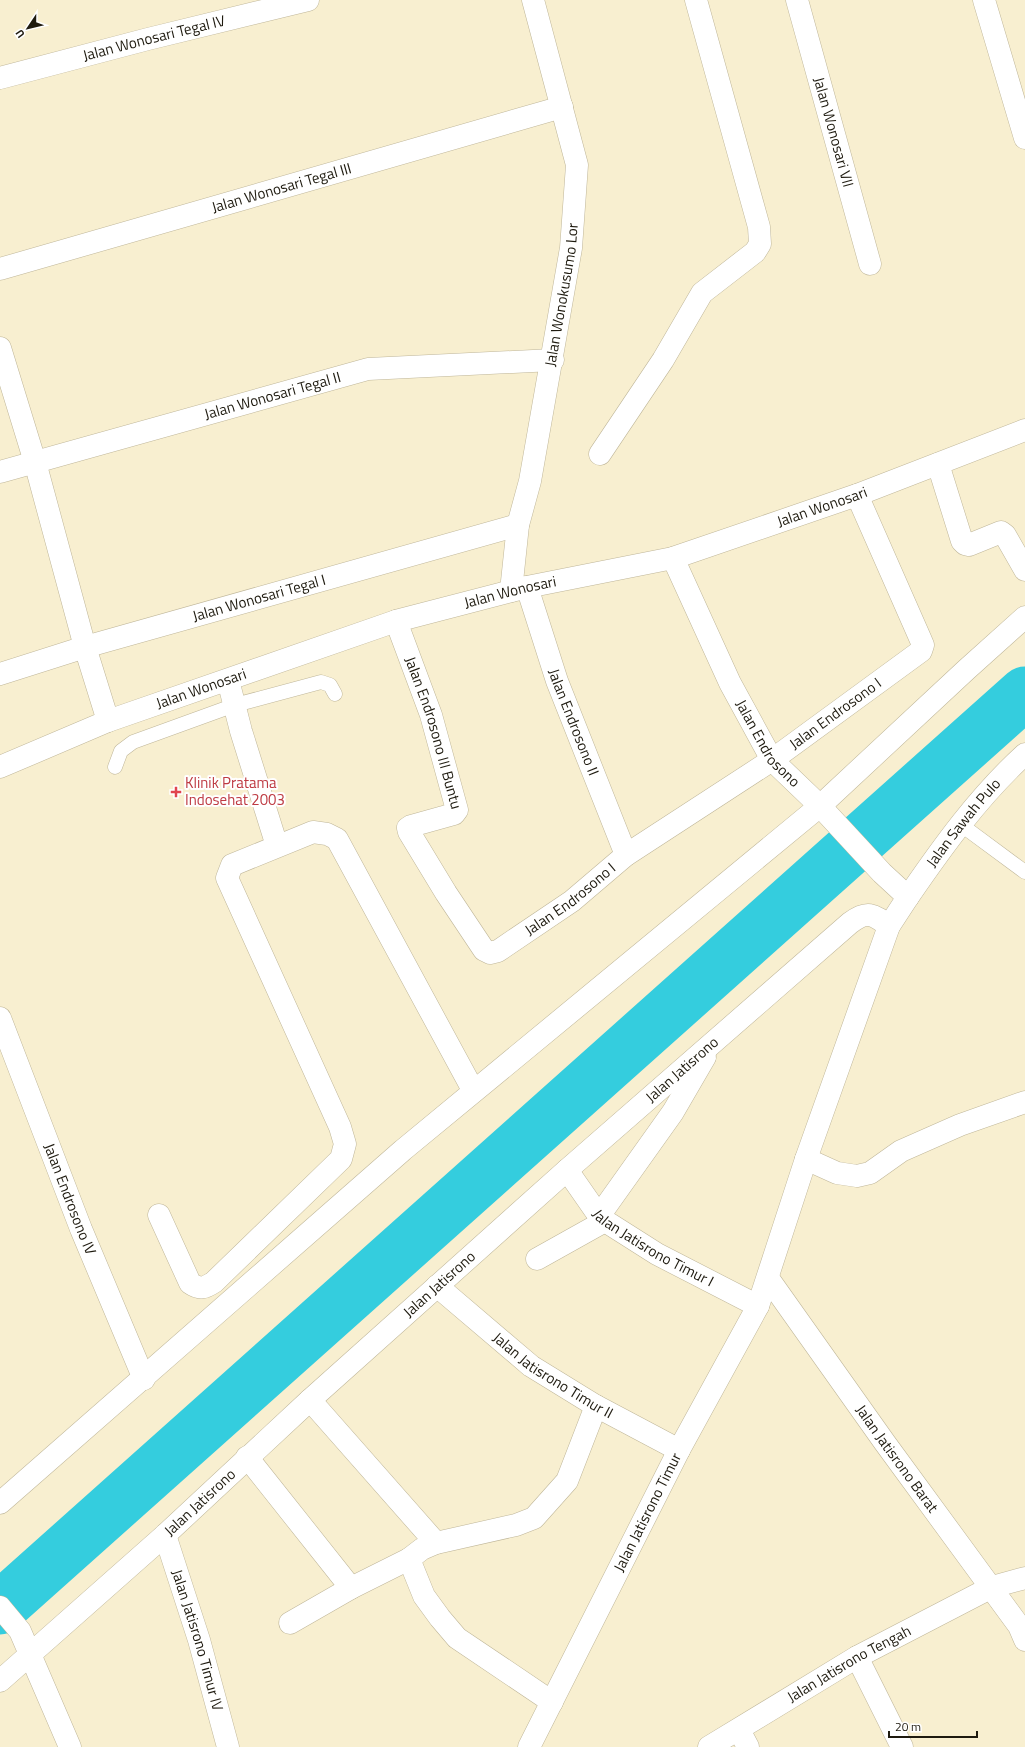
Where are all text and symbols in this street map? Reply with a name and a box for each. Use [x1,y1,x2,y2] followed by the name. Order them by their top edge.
[8,8,48,48] north arrow
[80,9,228,67] street label: Jalan Wonosari Tegal IV
[11,26,28,41] text: U
[808,74,860,190] street label: Jalan Wonosari VII
[209,156,354,218] street label: Jalan Wonosari Tegal III
[538,222,584,368] street label: Jalan Wonokusumo Lor
[201,365,343,425] street label: Jalan Wonosari Tegal II
[774,480,870,533] street label: Jalan Wonosari
[190,568,328,627] street label: Jalan Wonosari Tegal I
[461,569,558,614] street label: Jalan Wonosari
[399,653,468,811] street label: Jalan Endrosono III Buntu
[153,662,249,714] street label: Jalan Wonosari
[543,666,605,779] street label: Jalan Endrosono II
[784,672,886,755] street label: Jalan Endrosono I
[730,695,806,792] street label: Jalan Endrosono
[185,771,285,811] place label: Klinik Pratama Indosehat 2003
[920,773,1006,872] street label: Jalan Sawah Pulo
[170,786,182,798] marker: Klinik Pratama Indosehat 2003
[520,857,621,941] street label: Jalan Endrosono I
[640,1031,723,1108] street label: Jalan Jatisrono
[38,1140,103,1258] street label: Jalan Endrosono IV
[587,1204,718,1292] street label: Jalan Jatisrono Timur I
[398,1245,480,1323] street label: Jalan Jatisrono
[488,1326,618,1424] street label: Jalan Jatisrono Timur II
[850,1400,945,1518] street label: Jalan Jatisrono Barat
[607,1448,687,1576] street label: Jalan Jatisrono Timur
[159,1463,241,1541] street label: Jalan Jatisrono
[166,1566,230,1714] street label: Jalan Jatisrono Timur IV
[782,1619,915,1708] street label: Jalan Jatisrono Tengah
[889,1713,977,1739] scale bar
[895,1717,921,1736] text: 20 m

